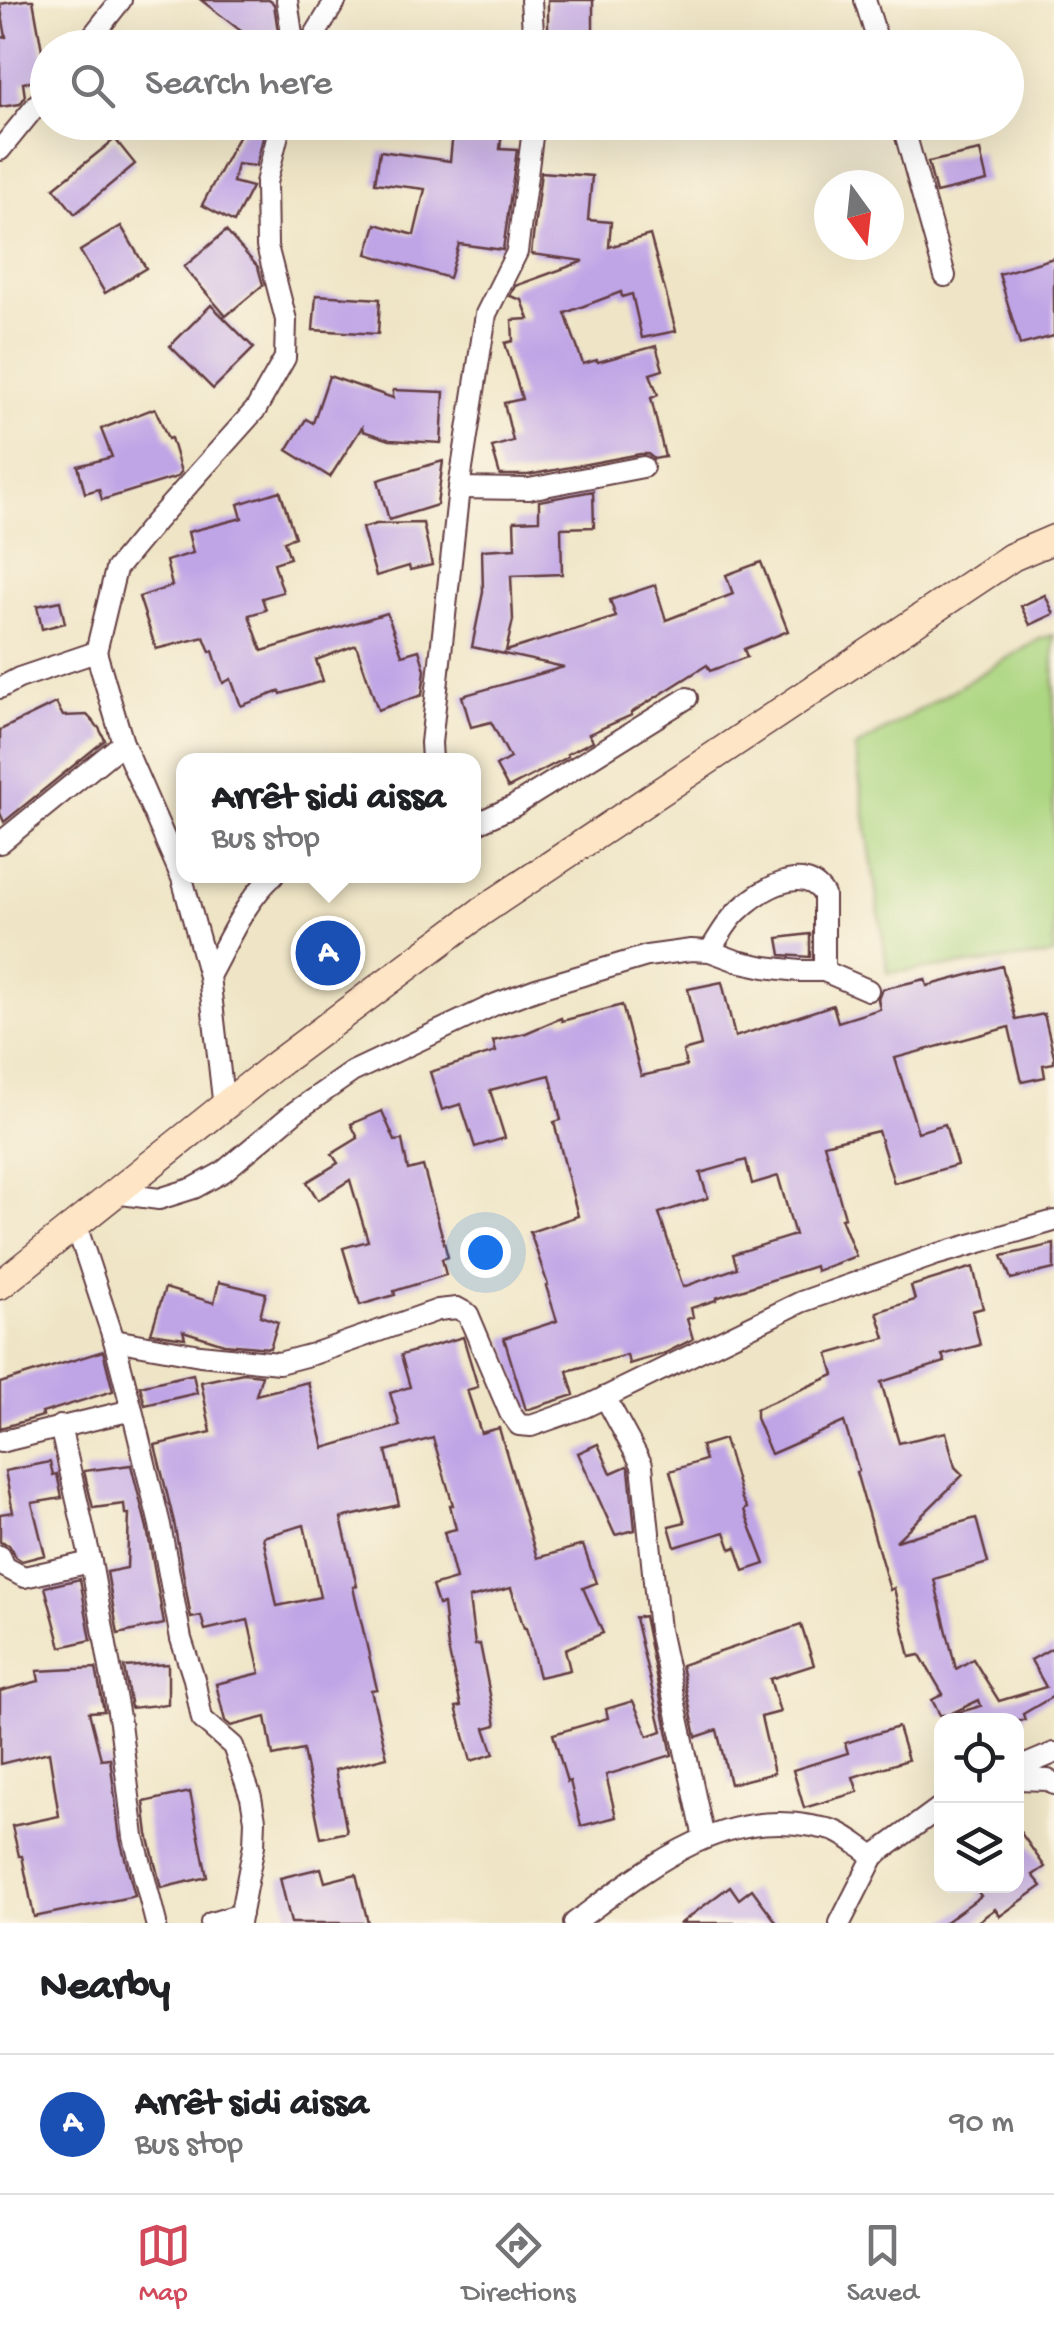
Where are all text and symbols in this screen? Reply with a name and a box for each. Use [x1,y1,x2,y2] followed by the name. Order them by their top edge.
[30,30,1024,140] search box
[65,58,120,113] icon: search
[145,63,332,107] text: Search here
[814,170,904,260] north arrow
[176,753,481,883] popup
[212,777,445,821] text: Arrêt sidi aissa
[212,821,320,859] text: Bus stop
[296,916,360,990] pin: A
[460,1227,511,1278] your location
[934,1713,1024,1893] map controls
[934,1713,1024,1803] button: locate
[934,1803,1024,1893] button: layers
[40,1964,170,2013] text: Nearby
[135,2083,369,2127] text: Arrêt sidi aissa
[63,2105,82,2143] text: A
[950,2105,1014,2143] text: 90 m
[135,2127,243,2165] text: Bus stop
[136,2218,191,2311] tab: Map
[462,2218,576,2311] tab: Directions
[847,2218,918,2311] tab: Saved

